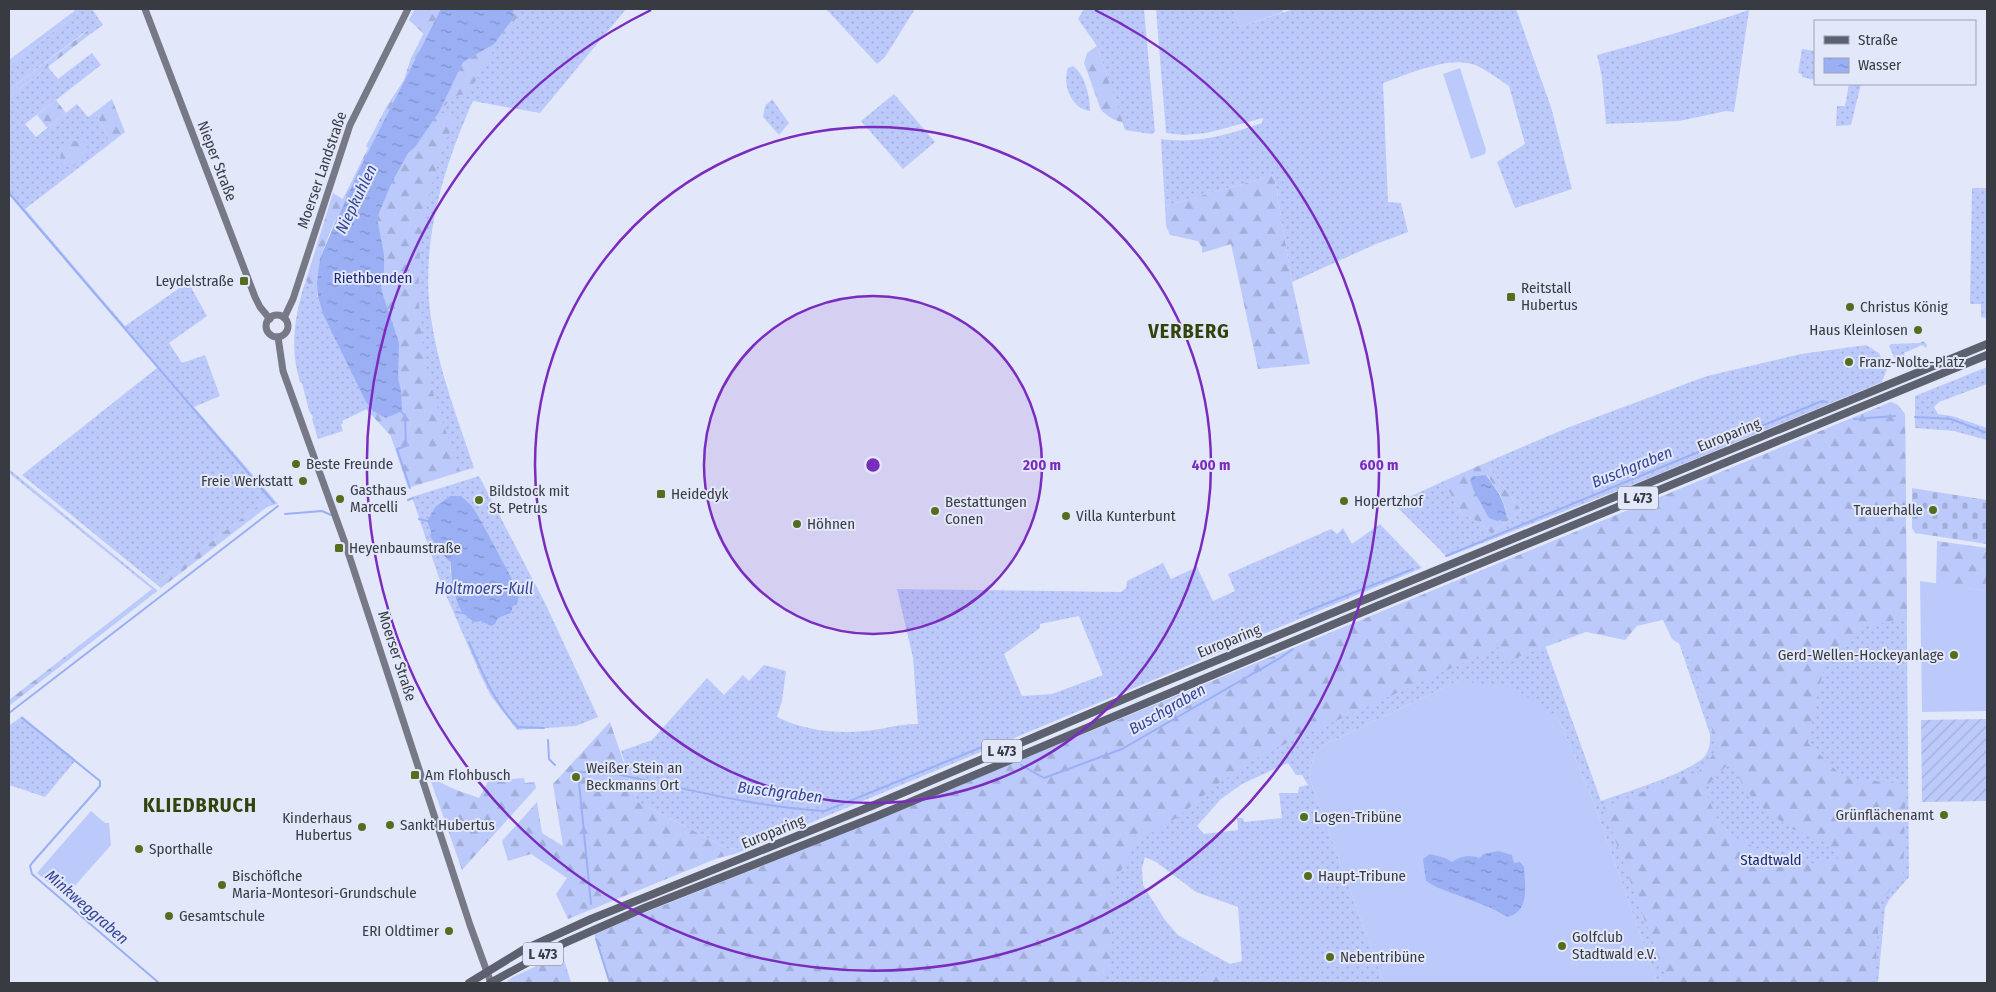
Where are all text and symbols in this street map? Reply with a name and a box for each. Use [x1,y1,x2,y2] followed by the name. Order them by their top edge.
[1814,20,1976,85] legend
[1858,31,1898,49] text: Straße
[1858,56,1902,74] text: Wasser
[294,109,350,231] street label: Moerser Landstraße
[193,118,241,204] street label: Nieper Straße
[331,161,381,237] water label: Niepkuhlen
[334,269,412,287] park label: Riethbenden
[155,272,234,290] place label: Leydelstraße
[238,275,250,287] marker: Leydelstraße
[1521,279,1578,314] place label: Reitstall Hubertus
[1505,291,1517,303] marker: Reitstall Hubertus
[1860,298,1948,316] place label: Christus König
[1844,301,1856,313] marker: Christus König
[1147,319,1230,343] district label: VERBERG
[1809,321,1908,339] place label: Haus Kleinlosen
[1912,324,1924,336] marker: Haus Kleinlosen
[1859,353,1964,371] place label: Franz-Nolte-Platz
[1843,356,1855,368] marker: Franz-Nolte-Platz
[1695,414,1763,456] street label: Europaring
[1589,442,1675,492] water label: Buschgraben
[306,455,393,473] place label: Beste Freunde
[864,456,882,474] centre of rings
[1022,456,1061,474] text: 200 m
[1192,456,1230,474] text: 400 m
[1360,456,1398,474] text: 600 m
[290,458,302,470] marker: Beste Freunde
[201,472,293,490] place label: Freie Werkstatt
[297,475,309,487] marker: Freie Werkstatt
[350,481,407,516] place label: Gasthaus Marcelli
[489,482,569,517] place label: Bildstock mit St. Petrus
[671,485,728,503] place label: Heidedyk
[1618,486,1658,509] road number: L 473
[655,488,667,500] marker: Heidedyk
[1354,492,1424,510] place label: Hopertzhof
[334,493,346,505] marker: Gasthaus Marcelli
[945,493,1027,528] place label: Bestattungen Conen
[473,494,485,506] marker: Bildstock mit St. Petrus
[1338,495,1350,507] marker: Hopertzhof
[1854,501,1923,519] place label: Trauerhalle
[1927,504,1939,516] marker: Trauerhalle
[929,505,941,517] marker: Bestattungen Conen
[1076,507,1176,525] place label: Villa Kunterbunt
[1060,510,1072,522] marker: Villa Kunterbunt
[807,515,855,533] place label: Höhnen
[791,518,803,530] marker: Höhnen
[349,539,461,557] place label: Heyenbaumstraße
[333,542,345,554] marker: Heyenbaumstraße
[435,579,533,598] water label: Holtmoers-Kull
[374,609,420,703] street label: Moerser Straße
[1195,620,1263,662] street label: Europaring
[1778,646,1944,664] place label: Gerd-Wellen-Hockeyanlage
[1948,649,1960,661] marker: Gerd-Wellen-Hockeyanlage
[1125,679,1209,739] water label: Buschgraben
[982,739,1022,762] road number: L 473
[586,759,682,794] place label: Weißer Stein an Beckmanns Ort
[425,766,511,784] place label: Am Flohbusch
[409,769,421,781] marker: Am Flohbusch
[570,771,582,783] marker: Weißer Stein an Beckmanns Ort
[737,777,823,807] water label: Buschgraben
[143,793,257,817] district label: KLIEDBRUCH
[1836,806,1934,824] place label: Grünflächenamt
[1314,808,1402,826] place label: Logen-Tribüne
[282,809,352,844] place label: Kinderhaus Hubertus
[1938,809,1950,821] marker: Grünflächenamt
[739,811,807,853] street label: Europaring
[1298,811,1310,823] marker: Logen-Tribüne
[400,816,495,834] place label: Sankt Hubertus
[384,819,396,831] marker: Sankt Hubertus
[356,821,368,833] marker: Kinderhaus Hubertus
[149,840,213,858] place label: Sporthalle
[133,843,145,855] marker: Sporthalle
[1740,851,1802,869] park label: Stadtwald
[42,866,132,948] water label: Minkweggraben
[232,867,417,902] place label: Bischöflche Maria-Montesori-Grundschule
[1318,867,1406,885] place label: Haupt-Tribune
[1302,870,1314,882] marker: Haupt-Tribune
[216,879,228,891] marker: Bischöflche Maria-Montesori-Grundschule
[179,907,265,925] place label: Gesamtschule
[163,910,175,922] marker: Gesamtschule
[362,922,440,940] place label: ERI Oldtimer
[443,925,455,937] marker: ERI Oldtimer
[1572,928,1657,963] place label: Golfclub Stadtwald e.V.
[1556,940,1568,952] marker: Golfclub Stadtwald e.V.
[523,942,563,966] road number: L 473
[1340,948,1425,966] place label: Nebentribüne
[1324,951,1336,963] marker: Nebentribüne

